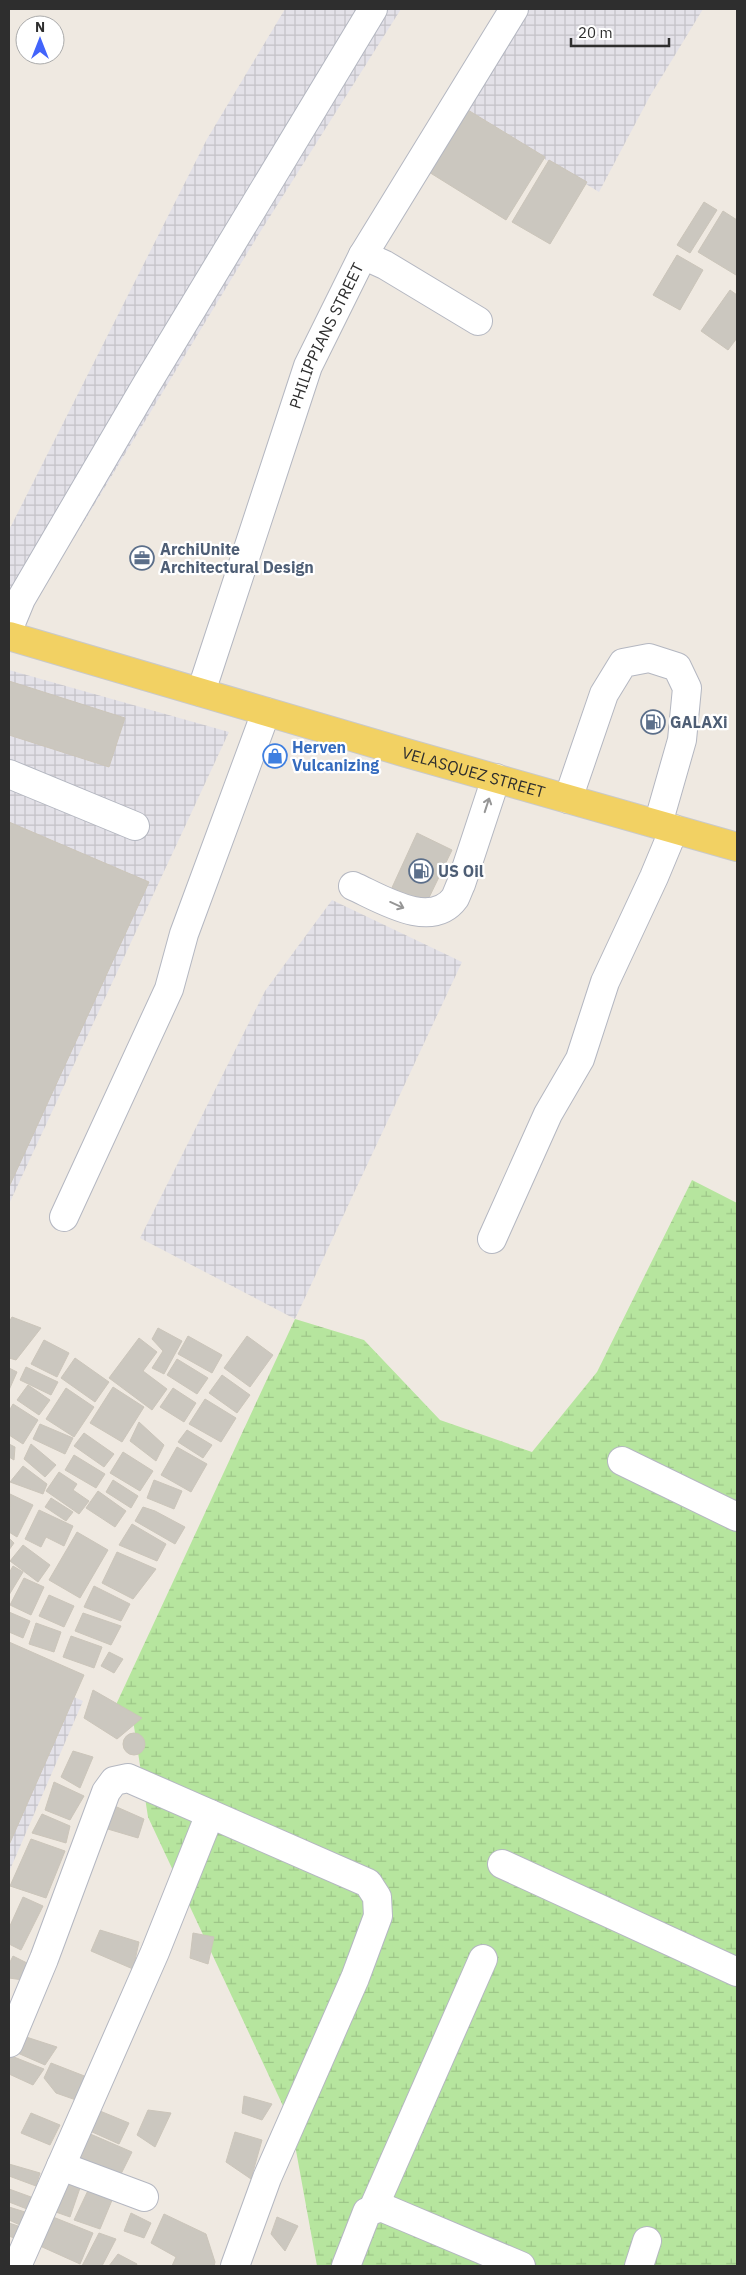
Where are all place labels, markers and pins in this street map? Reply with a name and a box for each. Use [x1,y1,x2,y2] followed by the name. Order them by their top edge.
[160,539,314,577] place label: ArchiUnite Architectural Design
[129,545,155,571] office icon: ArchiUnite Architectural Design
[640,709,666,735] fuel station icon: GALAXi
[670,712,728,732] place label: GALAXi
[292,737,379,775] place label: Herven Vulcanizing
[262,743,288,769] shop icon: Herven Vulcanizing
[408,858,434,884] fuel station icon: US Oil
[438,861,484,881] place label: US Oil

